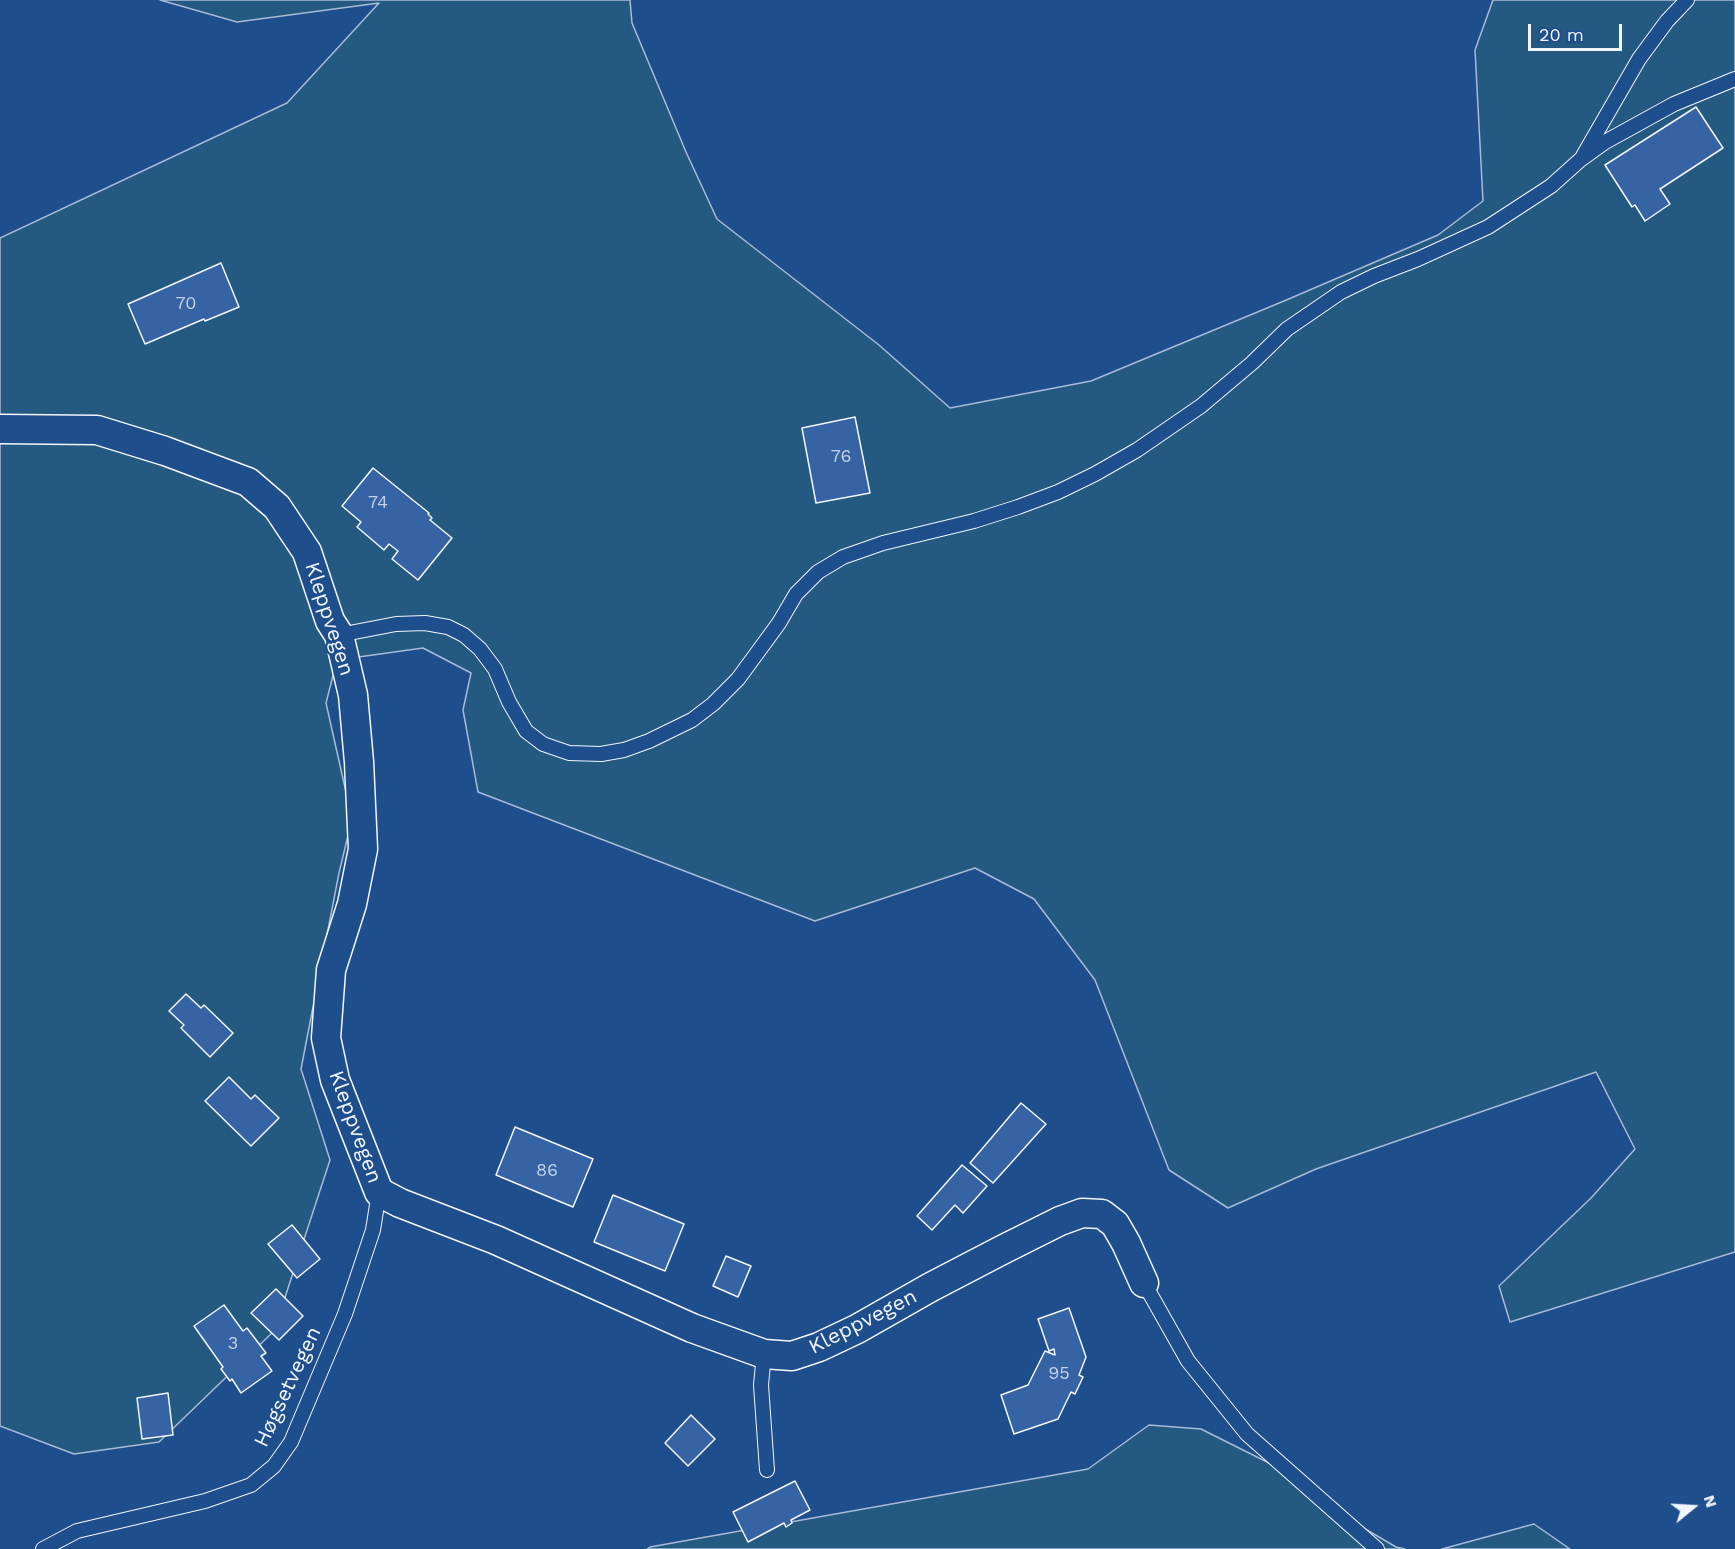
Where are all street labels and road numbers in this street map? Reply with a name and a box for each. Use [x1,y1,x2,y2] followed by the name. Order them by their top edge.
[299,559,359,679] street label: Kleppvegen
[323,1067,387,1187] street label: Kleppvegen
[805,1284,921,1360] street label: Kleppvegen
[249,1323,327,1451] street label: Høgsetvegen

